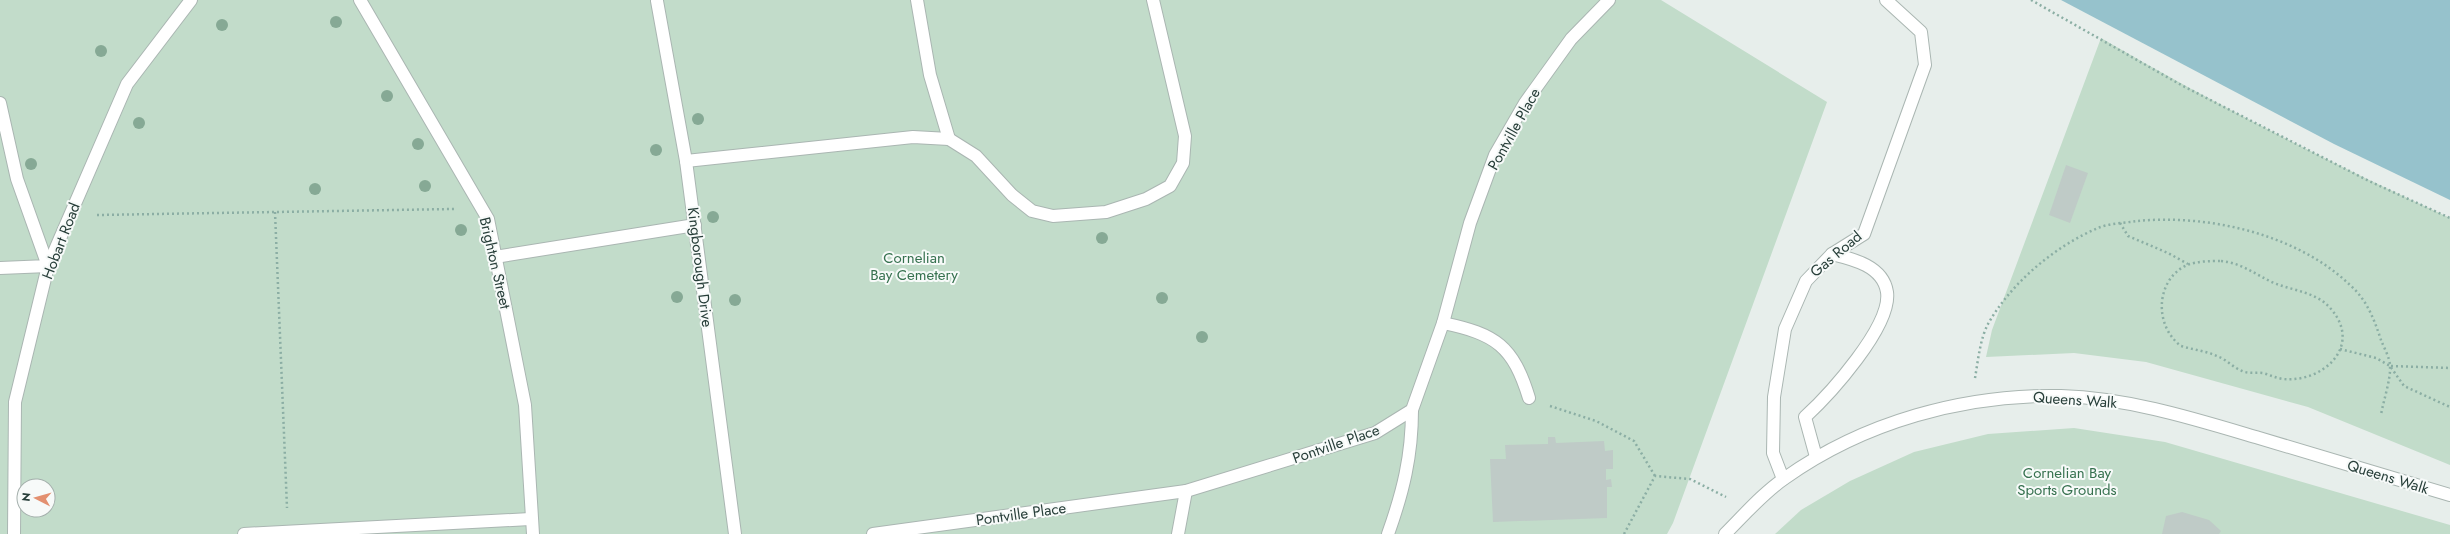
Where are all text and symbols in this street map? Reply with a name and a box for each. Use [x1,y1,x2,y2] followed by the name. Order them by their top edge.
[1482,84,1546,174] street label: Pontville Place
[36,200,86,282] street label: Hobart Road
[682,206,718,329] street label: Kingborough Drive
[474,215,516,312] street label: Brighton Street
[1805,226,1867,282] street label: Gas Road
[870,247,958,286] park label: Cornelian Bay Cemetery
[2032,386,2118,414] street label: Queens Walk
[1289,419,1383,469] street label: Pontville Place
[2345,454,2432,500] street label: Queens Walk
[2017,462,2117,501] park label: Cornelian Bay Sports Grounds
[16,478,56,518] north arrow
[18,492,34,502] text: N
[974,497,1068,531] street label: Pontville Place

